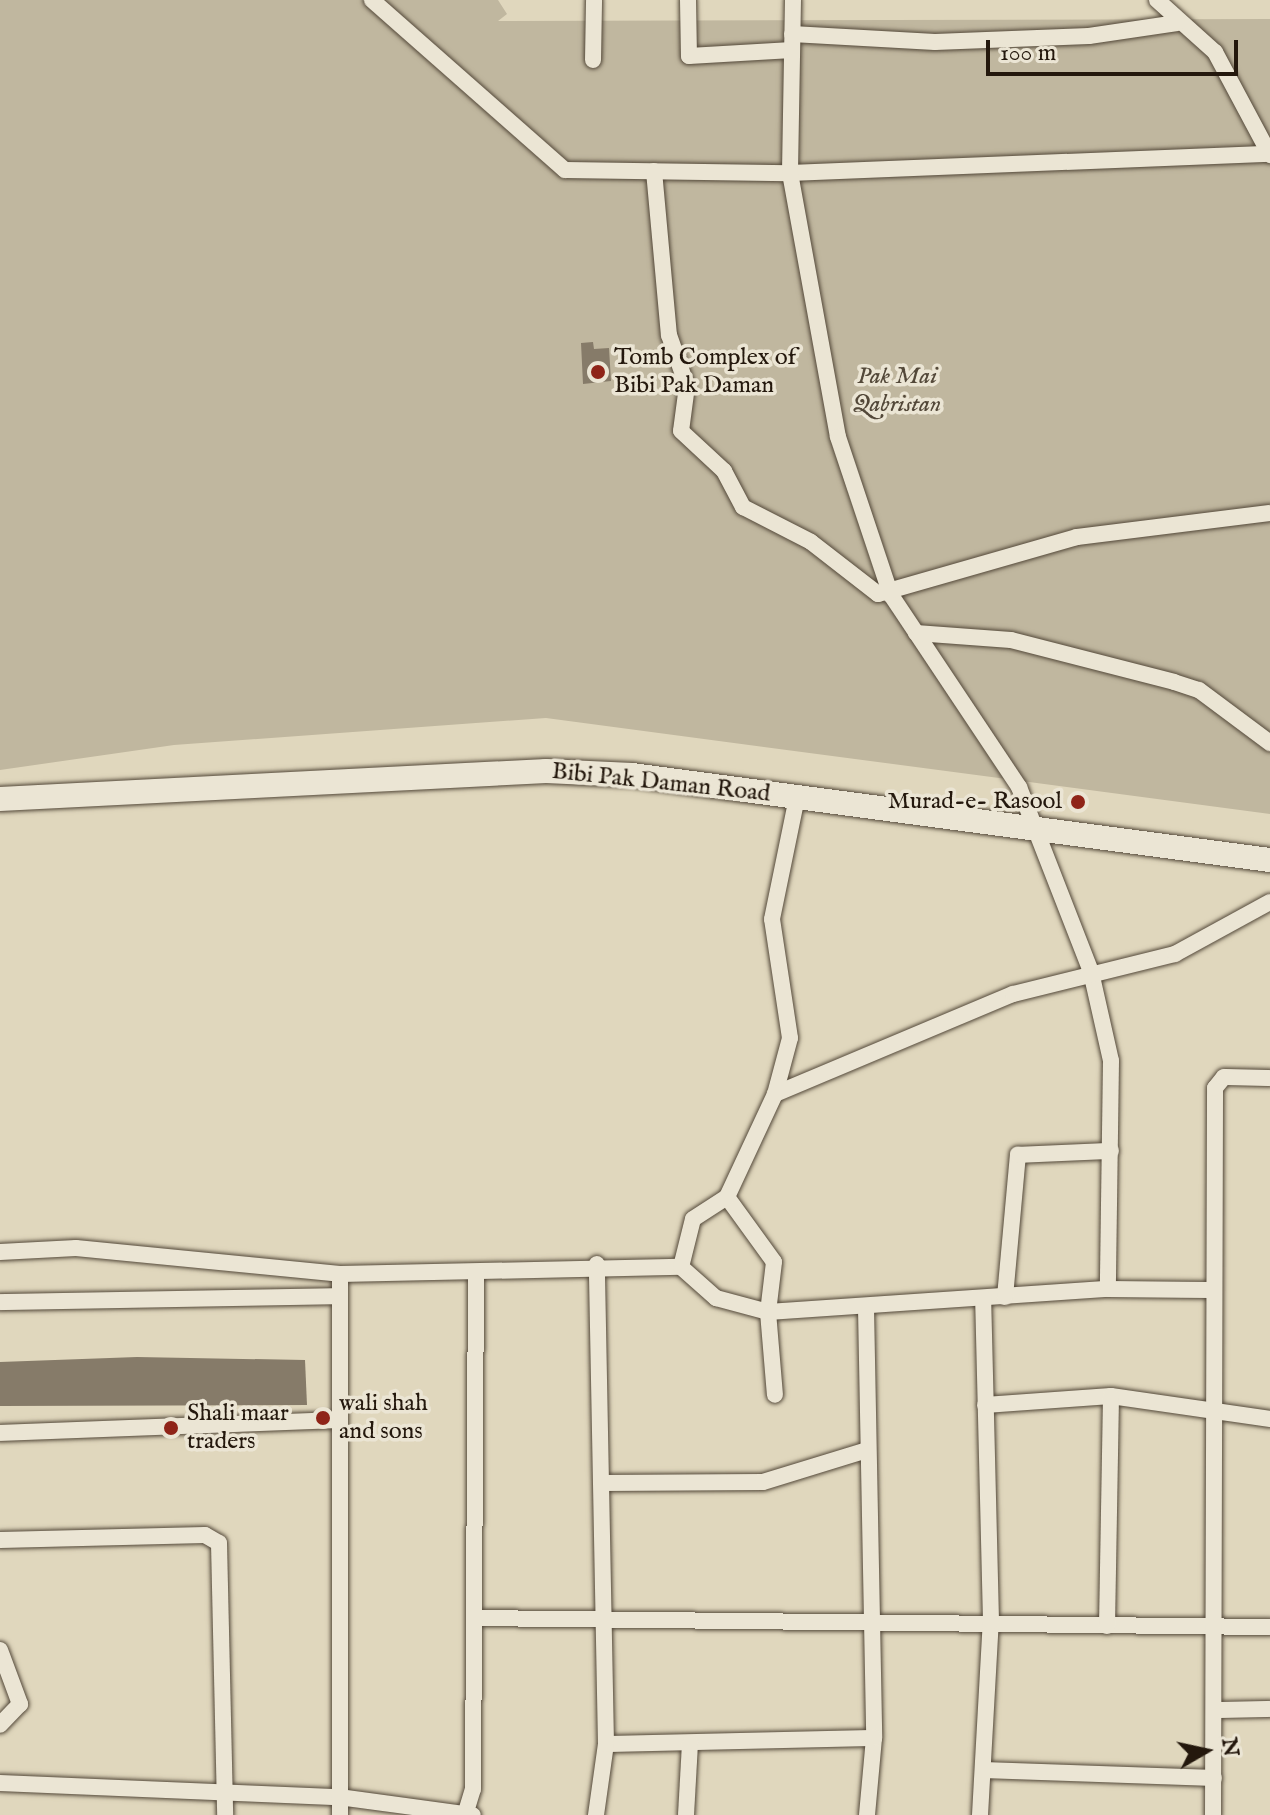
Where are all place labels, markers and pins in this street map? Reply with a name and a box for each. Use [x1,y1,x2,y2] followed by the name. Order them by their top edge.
[614,344,796,400] place label: Tomb Complex of Bibi Pak Daman
[589,363,607,381] marker: Tomb Complex of Bibi Pak Daman
[887,788,1062,816] place label: Murad-e- Rasool
[1069,793,1087,811] marker: Murad-e- Rasool
[339,1390,428,1446] place label: wali shah and sons
[187,1400,289,1456] place label: Shali maar traders
[314,1409,332,1427] marker: wali shah and sons
[162,1419,180,1437] marker: Shali maar traders

